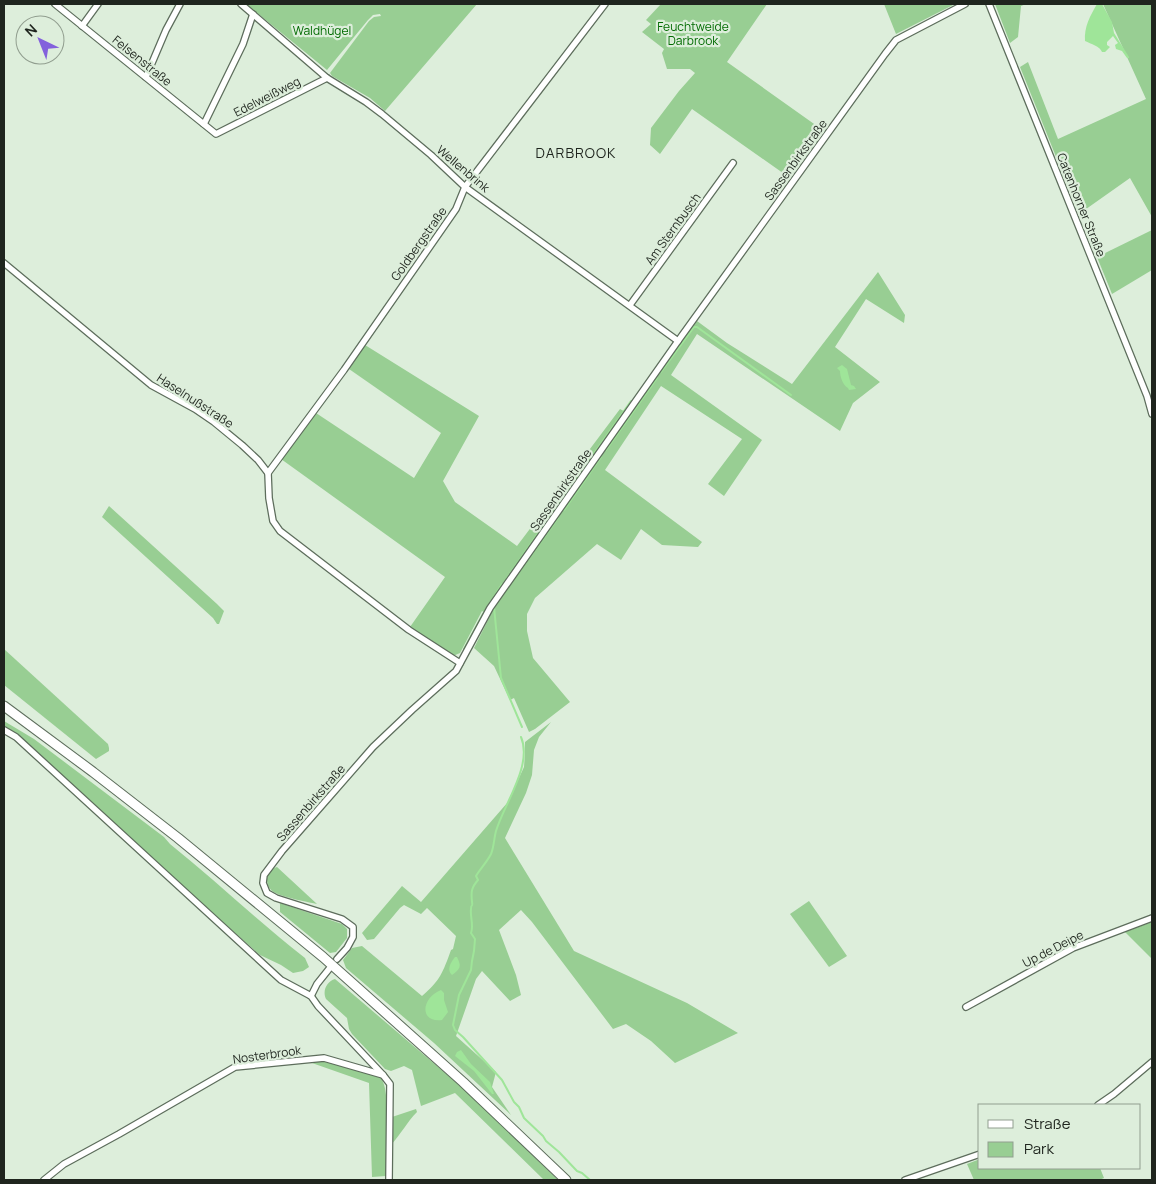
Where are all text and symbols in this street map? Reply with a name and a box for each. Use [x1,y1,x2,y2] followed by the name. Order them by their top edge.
[15,15,65,65] north arrow
[657,18,729,49] park label: Feuchtweide Darbrook
[21,20,41,41] text: N
[293,22,351,39] park label: Waldhügel
[109,31,176,90] street label: Felsenstraße
[230,72,303,121] street label: Edelweißweg
[760,116,831,204] street label: Sassenbirkstraße
[433,141,494,196] street label: Wellenbrink
[536,143,616,162] district label: DARBROOK
[1053,150,1110,259] street label: Catenhorner Straße
[641,189,704,268] street label: Am Sternbusch
[387,203,450,284] street label: Goldbergstraße
[154,369,237,432] street label: Haselnußstraße
[526,445,595,534] street label: Sassenbirkstraße
[272,761,349,845] street label: Sassenbirkstraße
[1019,926,1086,971] street label: Up de Deipe
[232,1041,303,1068] street label: Nosterbrook
[978,1104,1141,1169] legend
[1024,1113,1071,1134] text: Straße
[1024,1138,1054,1159] text: Park

